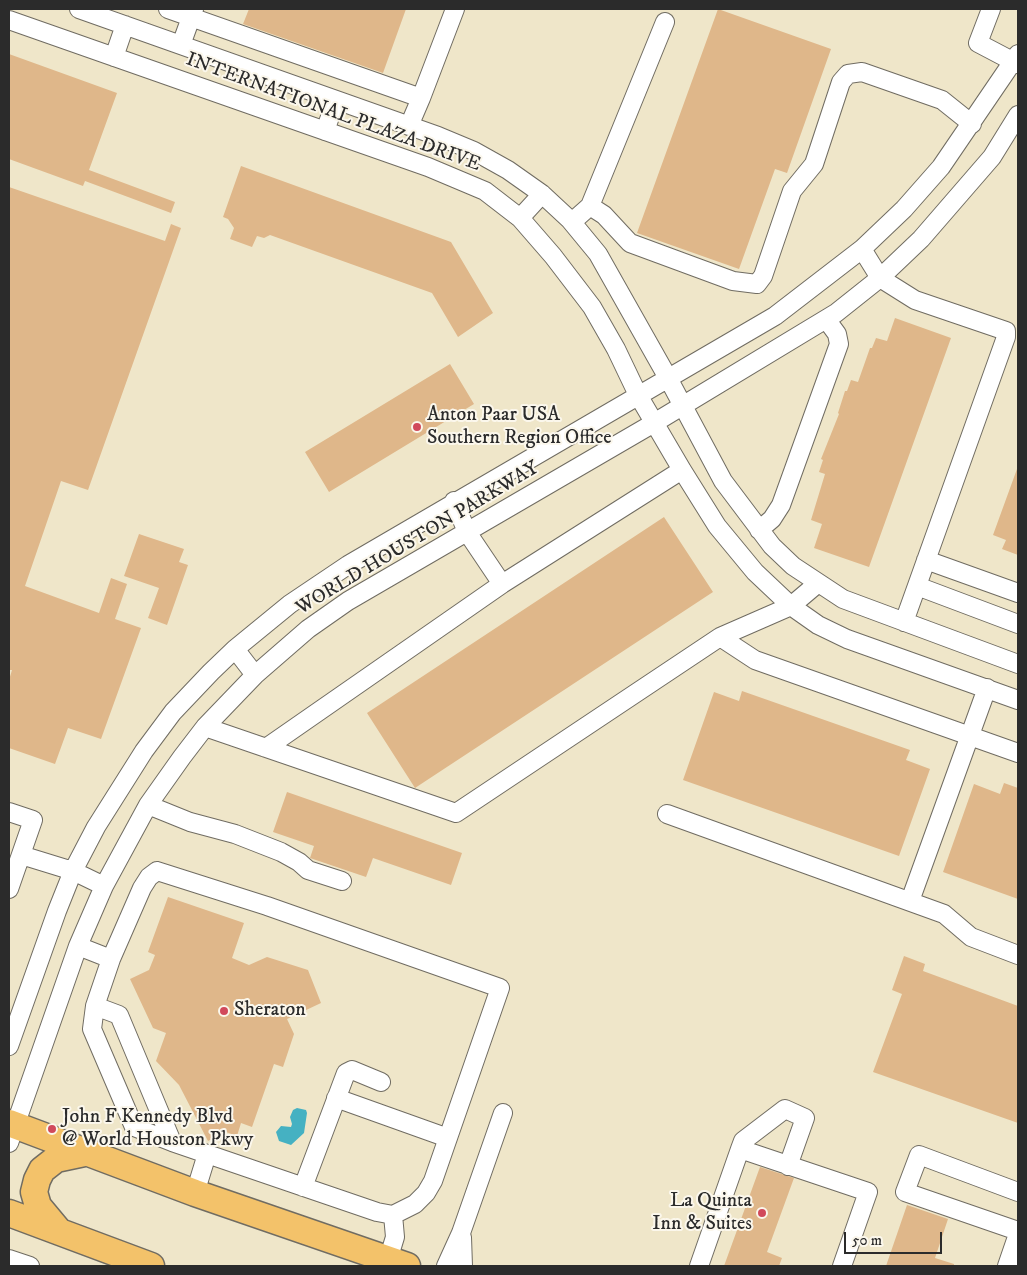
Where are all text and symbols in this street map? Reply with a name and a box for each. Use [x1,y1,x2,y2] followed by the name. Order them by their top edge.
[182,48,484,178] street label: INTERNATIONAL PLAZA DRIVE
[427,404,612,451] place label: Anton Paar USA Southern Region Office
[411,421,423,433] marker: Anton Paar USA Southern Region Office
[292,457,544,621] street label: WORLD HOUSTON PARKWAY
[234,999,306,1023] place label: Sheraton
[218,1005,230,1017] marker: Sheraton
[62,1106,253,1153] place label: John F Kennedy Blvd @ World Houston Pkwy
[46,1123,58,1135] marker: John F Kennedy Blvd @ World Houston Pkwy
[652,1190,752,1237] place label: La Quinta Inn & Suites
[756,1207,768,1219] marker: La Quinta Inn & Suites
[847,1222,944,1254] scale bar
[852,1231,882,1250] text: 50 m

